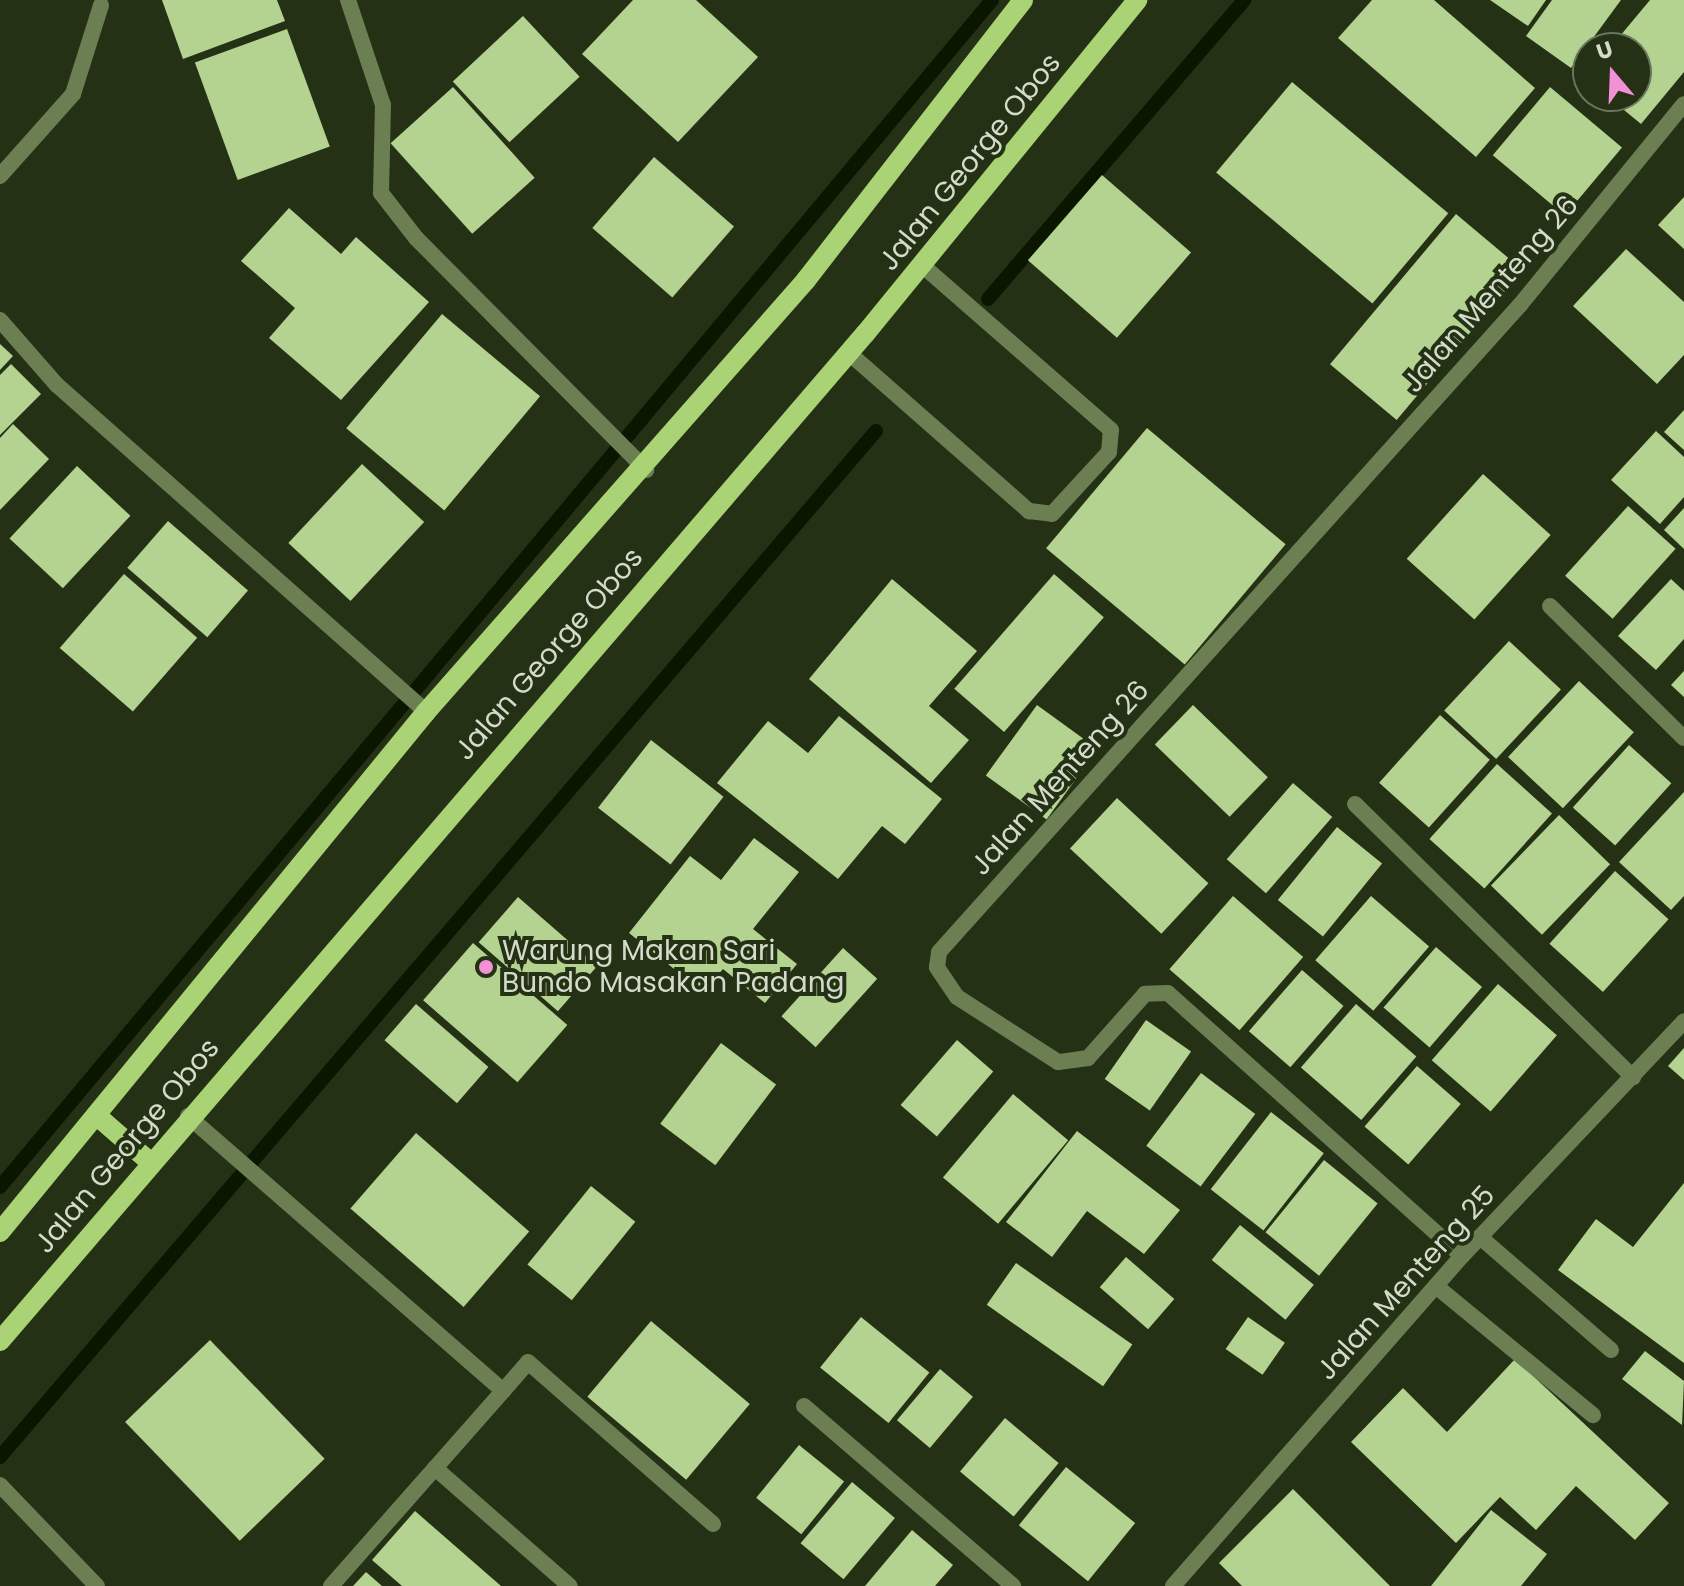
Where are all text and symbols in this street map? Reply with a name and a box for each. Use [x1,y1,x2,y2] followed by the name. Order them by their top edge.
[1572,32,1652,112] north arrow
[1592,34,1617,68] text: U
[872,47,1068,277] street label: Jalan George Obos
[1396,189,1586,399] street label: Jalan Menteng 26
[448,541,650,767] street label: Jalan George Obos
[964,674,1156,882] street label: Jalan Menteng 26
[502,934,844,1000] place label: Warung Makan Sari Bundo Masakan Padang
[477,958,495,976] marker: Warung Makan Sari Bundo Masakan Padang
[27,1032,227,1260] street label: Jalan George Obos
[1310,1179,1502,1387] street label: Jalan Menteng 25

